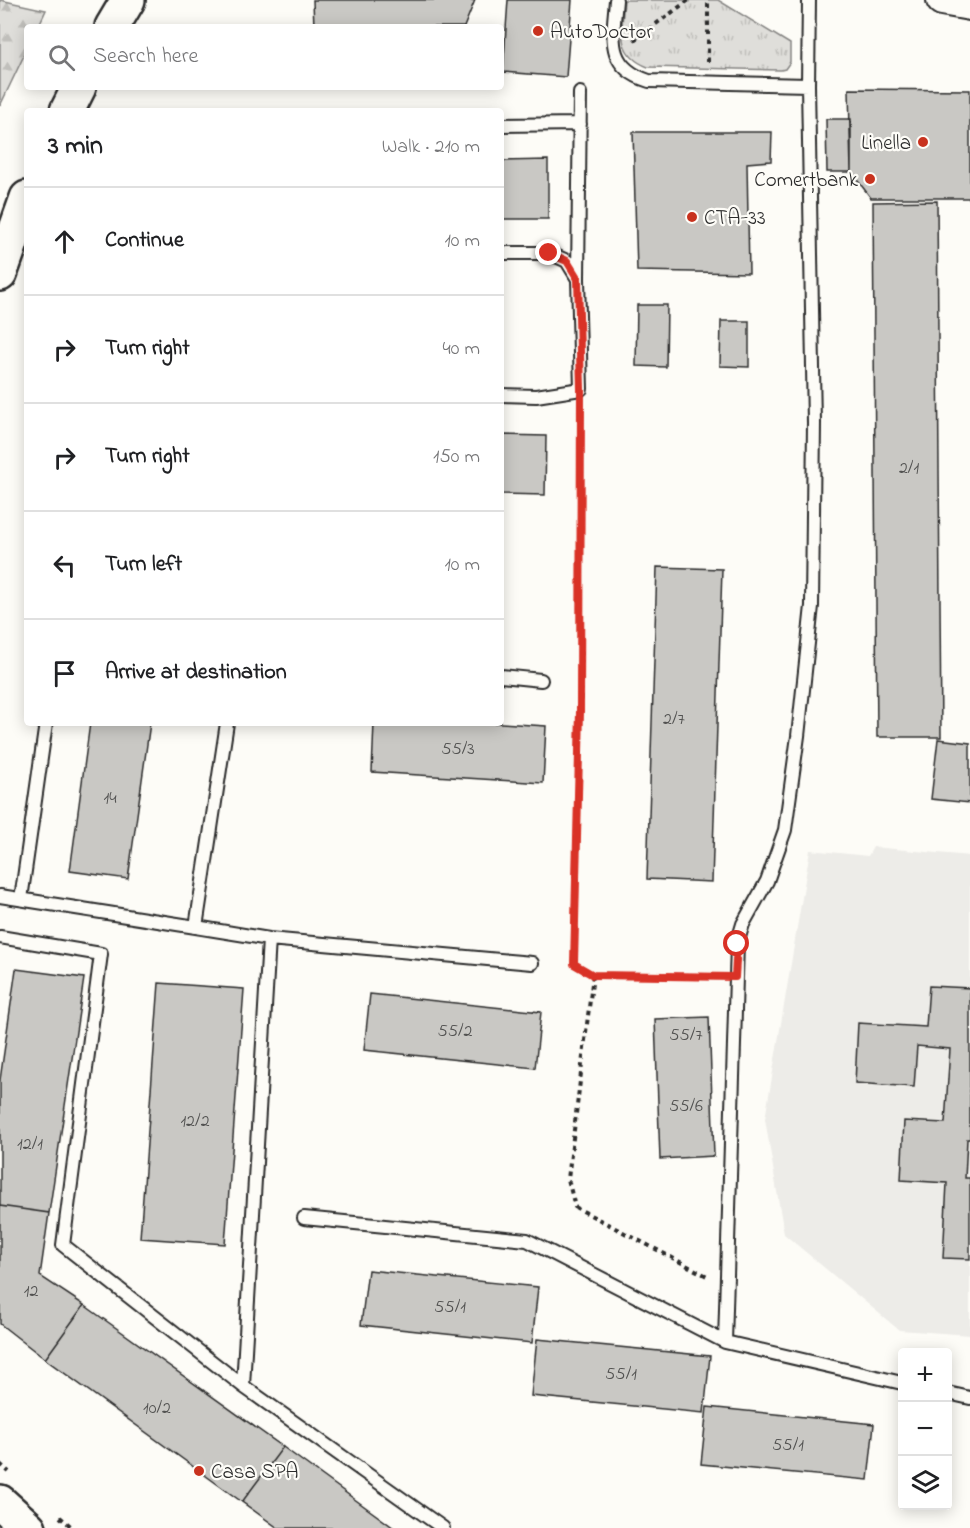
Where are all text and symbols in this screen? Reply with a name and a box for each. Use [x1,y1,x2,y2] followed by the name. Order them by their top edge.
[550,18,653,48] place label: AutoDoctor
[24,24,504,90] search box
[531,24,545,38] marker: AutoDoctor
[45,41,78,74] icon: search
[93,41,198,73] text: Search here
[48,128,103,166] text: 3 min
[861,129,911,159] place label: Linella
[382,133,480,162] text: Walk · 210 m
[916,135,930,149] marker: Linella
[754,166,859,196] place label: Comerțbank
[863,172,877,186] marker: Comerțbank
[704,204,766,234] place label: CTA-33
[685,210,699,224] marker: CTA-33
[48,225,81,258] icon: ahead
[105,225,184,257] text: Continue
[444,227,480,256] text: 10 m
[535,239,561,265] route end
[48,333,81,366] icon: right
[105,333,190,365] text: Turn right
[443,335,480,364] text: 40 m
[48,441,81,474] icon: right
[105,441,190,473] text: Turn right
[433,443,480,472] text: 150 m
[899,456,919,482] house number: 2/1
[48,549,81,582] icon: left
[105,549,182,581] text: Turn left
[444,551,480,580] text: 10 m
[48,657,81,690] icon: arrive
[105,657,287,689] text: Arrive at destination
[663,707,686,733] house number: 2/7
[441,737,475,763] house number: 55/3
[103,786,117,812] house number: 14
[723,930,749,956] route start
[437,1019,473,1045] house number: 55/2
[669,1023,703,1049] house number: 55/7
[669,1094,703,1120] house number: 55/6
[180,1109,210,1135] house number: 12/2
[17,1132,43,1158] house number: 12/1
[24,1279,38,1305] house number: 12
[434,1295,466,1321] house number: 55/1
[898,1348,952,1510] map controls
[898,1348,952,1402] button: +
[605,1362,637,1388] house number: 55/1
[143,1396,171,1422] house number: 10/2
[898,1402,952,1456] button: −
[772,1433,804,1459] house number: 55/1
[898,1456,952,1510] button: layers
[211,1458,298,1488] place label: Casa SPA
[192,1464,206,1478] marker: Casa SPA

